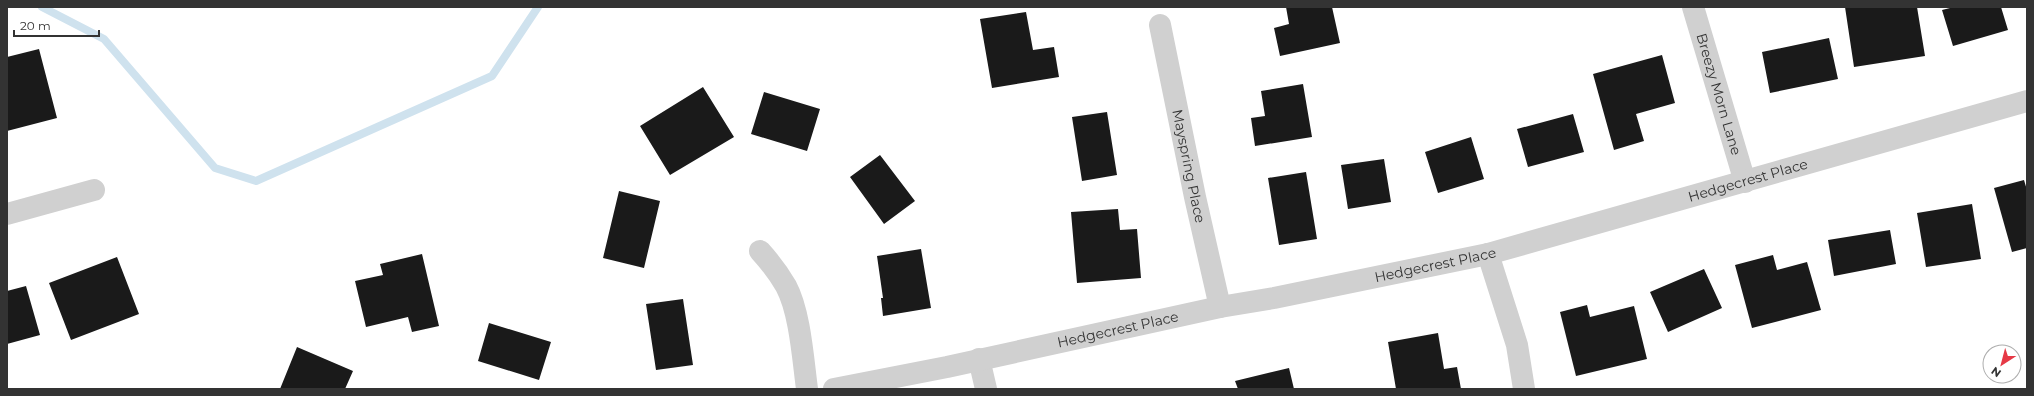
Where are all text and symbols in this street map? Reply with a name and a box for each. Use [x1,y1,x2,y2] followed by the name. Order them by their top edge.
[14,12,99,38] scale bar
[20,18,51,33] text: 20 m
[1692,31,1746,157] street label: Breezy Morn Lane
[1168,108,1210,225] street label: Mayspring Place
[1686,155,1810,206] street label: Hedgecrest Place
[1373,243,1498,286] street label: Hedgecrest Place
[1055,307,1180,352] street label: Hedgecrest Place
[1982,344,2022,384] north arrow
[1988,364,2004,380] text: N

